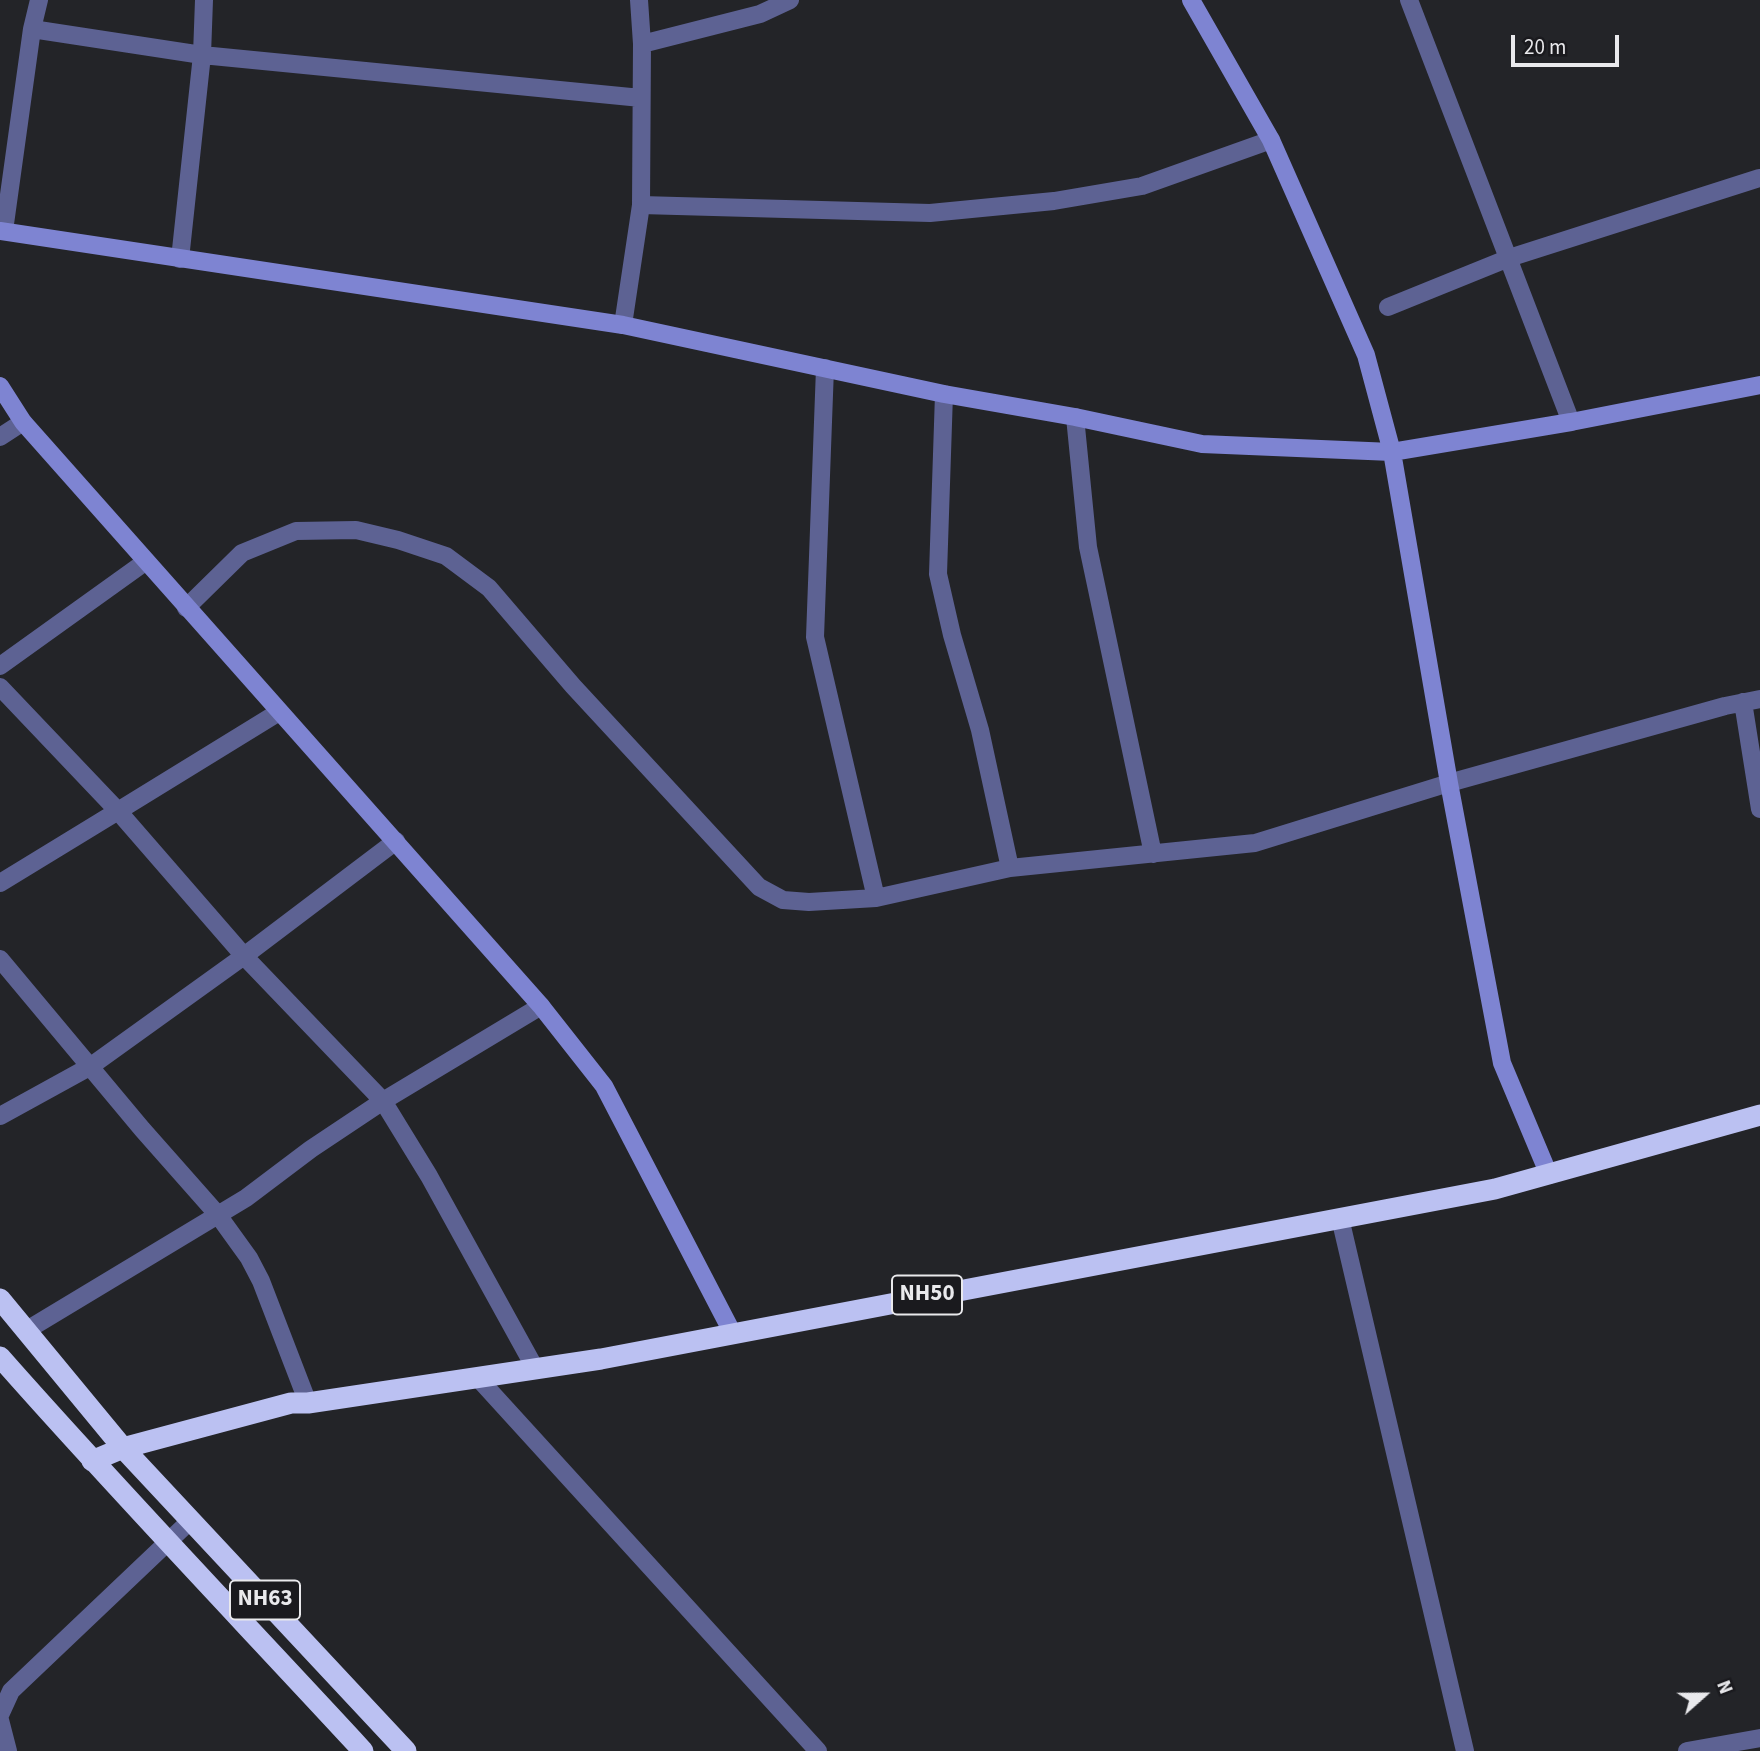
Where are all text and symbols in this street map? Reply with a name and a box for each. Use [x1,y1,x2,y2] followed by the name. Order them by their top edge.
[1515,21,1624,65] scale bar
[1524,32,1566,62] text: 20 m
[892,1276,962,1314] road number: NH50
[230,1581,300,1620] road number: NH63
[1669,1660,1739,1730] north arrow
[1709,1677,1739,1698] text: N

